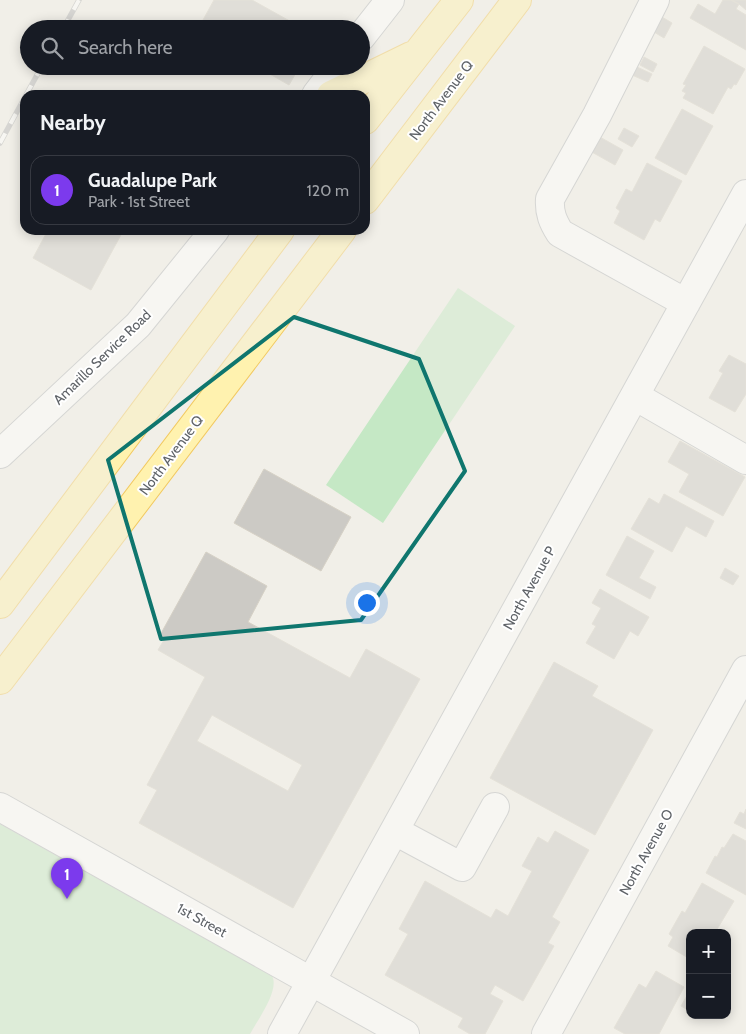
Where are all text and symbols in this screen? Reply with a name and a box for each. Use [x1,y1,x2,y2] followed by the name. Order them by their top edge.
[20,20,370,75] search box
[38,34,66,62] icon: search
[78,36,172,59] text: Search here
[405,56,477,144] street label: North Avenue Q
[40,110,106,135] text: Nearby
[88,169,217,192] text: Guadalupe Park
[54,181,60,200] text: 1
[307,181,349,200] text: 120 m
[88,192,190,211] text: Park · 1st Street
[49,306,155,408] street label: Amarillo Service Road
[135,411,207,499] street label: North Avenue Q
[499,543,559,633] street label: North Avenue P
[354,590,380,616] your location
[615,806,677,898] street label: North Avenue O
[51,858,83,899] pin: 1
[174,899,230,941] street label: 1st Street
[686,929,731,1019] map controls
[686,929,731,974] button: +
[686,974,731,1019] button: −

